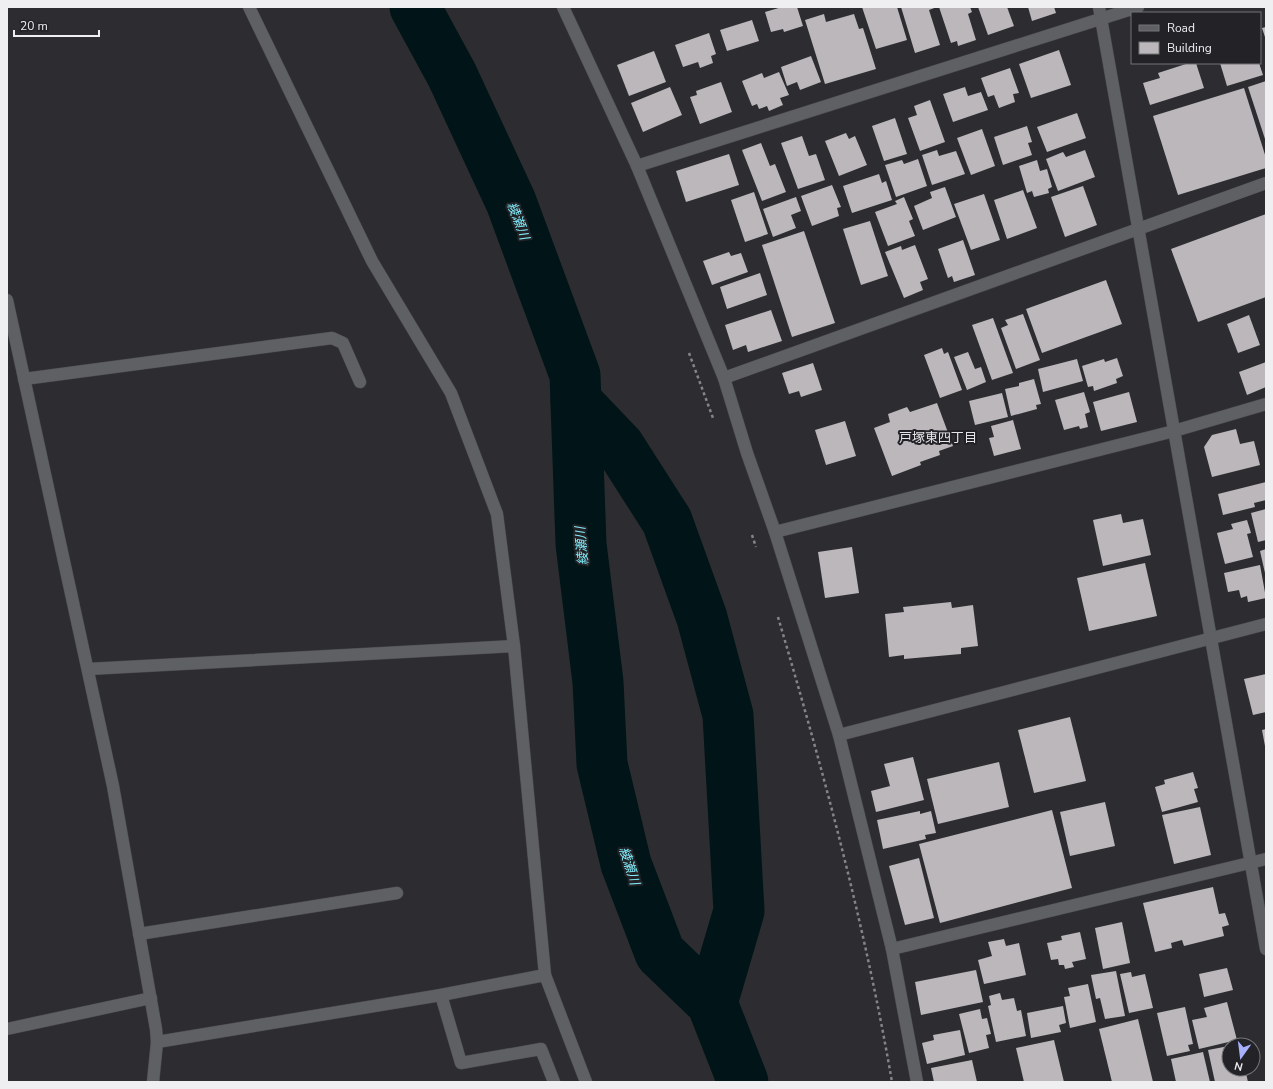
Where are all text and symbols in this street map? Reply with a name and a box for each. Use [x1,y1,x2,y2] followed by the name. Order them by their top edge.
[14,12,99,38] scale bar
[1131,12,1261,64] legend
[20,18,48,34] text: 20 m
[1167,20,1195,36] text: Road
[1167,40,1212,56] text: Building
[503,200,534,244] water label: 綾瀬川
[899,429,977,447] district label: 戸塚東四丁目
[571,524,593,566] water label: 綾瀬川
[614,845,644,889] water label: 綾瀬川
[1221,1037,1261,1077] north arrow
[1233,1058,1245,1074] text: N

